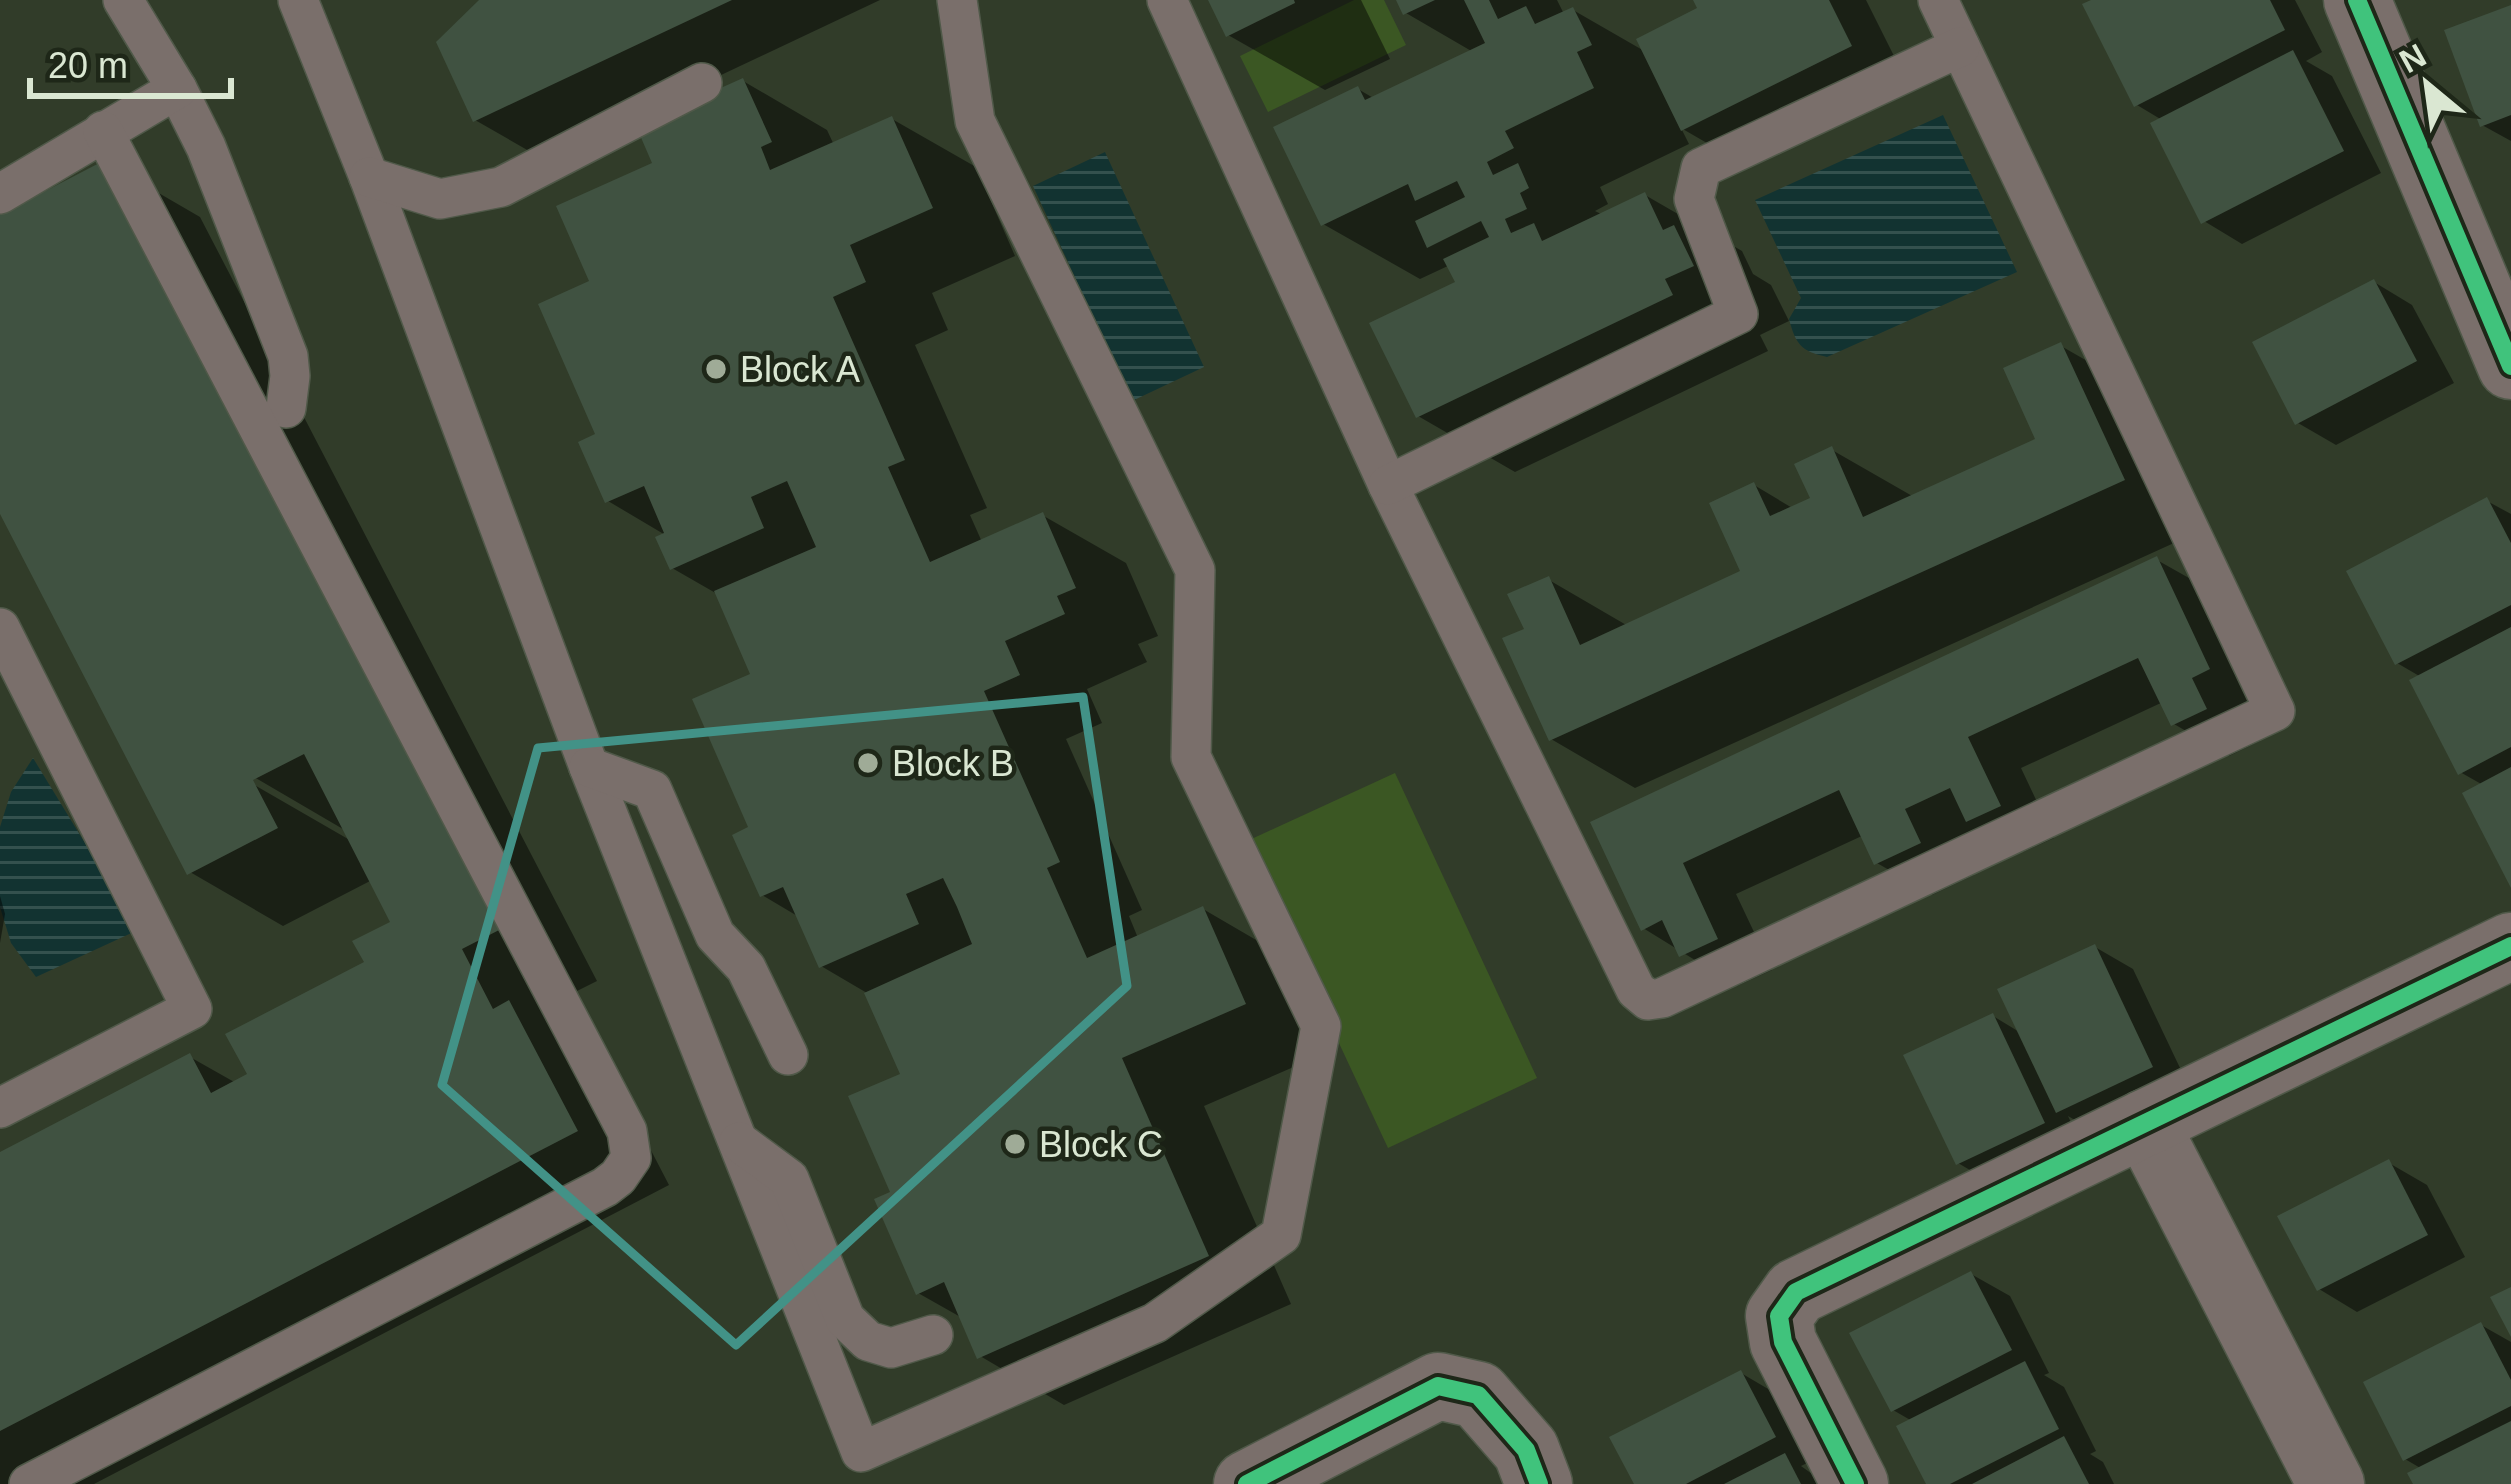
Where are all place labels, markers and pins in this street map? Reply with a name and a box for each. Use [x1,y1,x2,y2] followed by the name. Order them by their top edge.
[740,349,860,390] place label: Block A
[703,356,729,382] marker: Block A
[892,743,1014,784] place label: Block B
[855,750,881,776] marker: Block B
[1039,1124,1163,1165] place label: Block C
[1002,1131,1028,1157] marker: Block C

